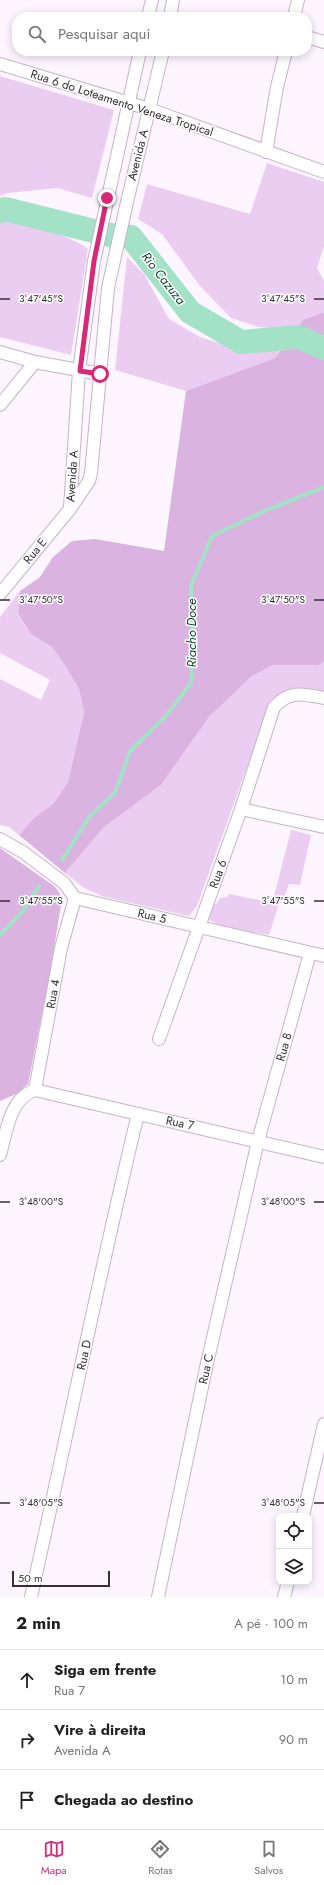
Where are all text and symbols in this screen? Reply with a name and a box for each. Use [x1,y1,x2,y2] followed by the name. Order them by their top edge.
[12,12,312,56] search box
[26,23,48,45] icon: search
[58,23,150,45] text: Pesquisar aqui
[28,65,216,141] street label: Rua 6 do Loteamento Veneza Tropical
[123,127,153,182] street label: Avenida A
[98,189,116,207] route end
[137,248,190,309] water label: Rio Cazuza
[19,291,63,306] text: 3°47'45"S
[261,291,305,306] text: 3°47'45"S
[91,365,109,383] route start
[61,449,83,503] street label: Avenida A
[19,534,51,568] street label: Rua E
[19,592,63,607] text: 3°47'50"S
[261,592,305,607] text: 3°47'50"S
[182,598,201,667] water label: Riacho Doce
[205,857,231,891] street label: Rua 6
[19,893,63,908] text: 3°47'55"S
[261,893,305,908] text: 3°47'55"S
[136,904,168,928] street label: Rua 5
[42,978,64,1010] street label: Rua 4
[271,1031,297,1063] street label: Rua 8
[164,1111,197,1135] street label: Rua 7
[19,1194,64,1209] text: 3°48'00"S
[261,1194,306,1209] text: 3°48'00"S
[72,1338,96,1372] street label: Rua D
[194,1352,218,1386] street label: Rua C
[19,1495,64,1510] text: 3°48'05"S
[261,1495,306,1510] text: 3°48'05"S
[276,1513,312,1585] map controls
[276,1513,312,1549] button: locate
[276,1549,312,1585] button: layers
[12,1569,110,1588] scale bar
[18,1570,43,1586] text: 50 m
[16,1611,61,1635] text: 2 min
[234,1614,308,1633] text: A pé · 100 m
[54,1659,156,1681] text: Siga em frente
[16,1669,38,1691] icon: ahead
[280,1670,308,1689] text: 10 m
[54,1681,85,1700] text: Rua 7
[54,1719,146,1741] text: Vire à direita
[16,1729,38,1751] icon: right
[279,1730,308,1749] text: 90 m
[54,1741,111,1760] text: Avenida A
[16,1789,38,1811] icon: arrive
[54,1789,193,1811] text: Chegada ao destino
[41,1838,67,1878] tab: Mapa
[148,1838,173,1878] tab: Rotas
[254,1838,283,1878] tab: Salvos

